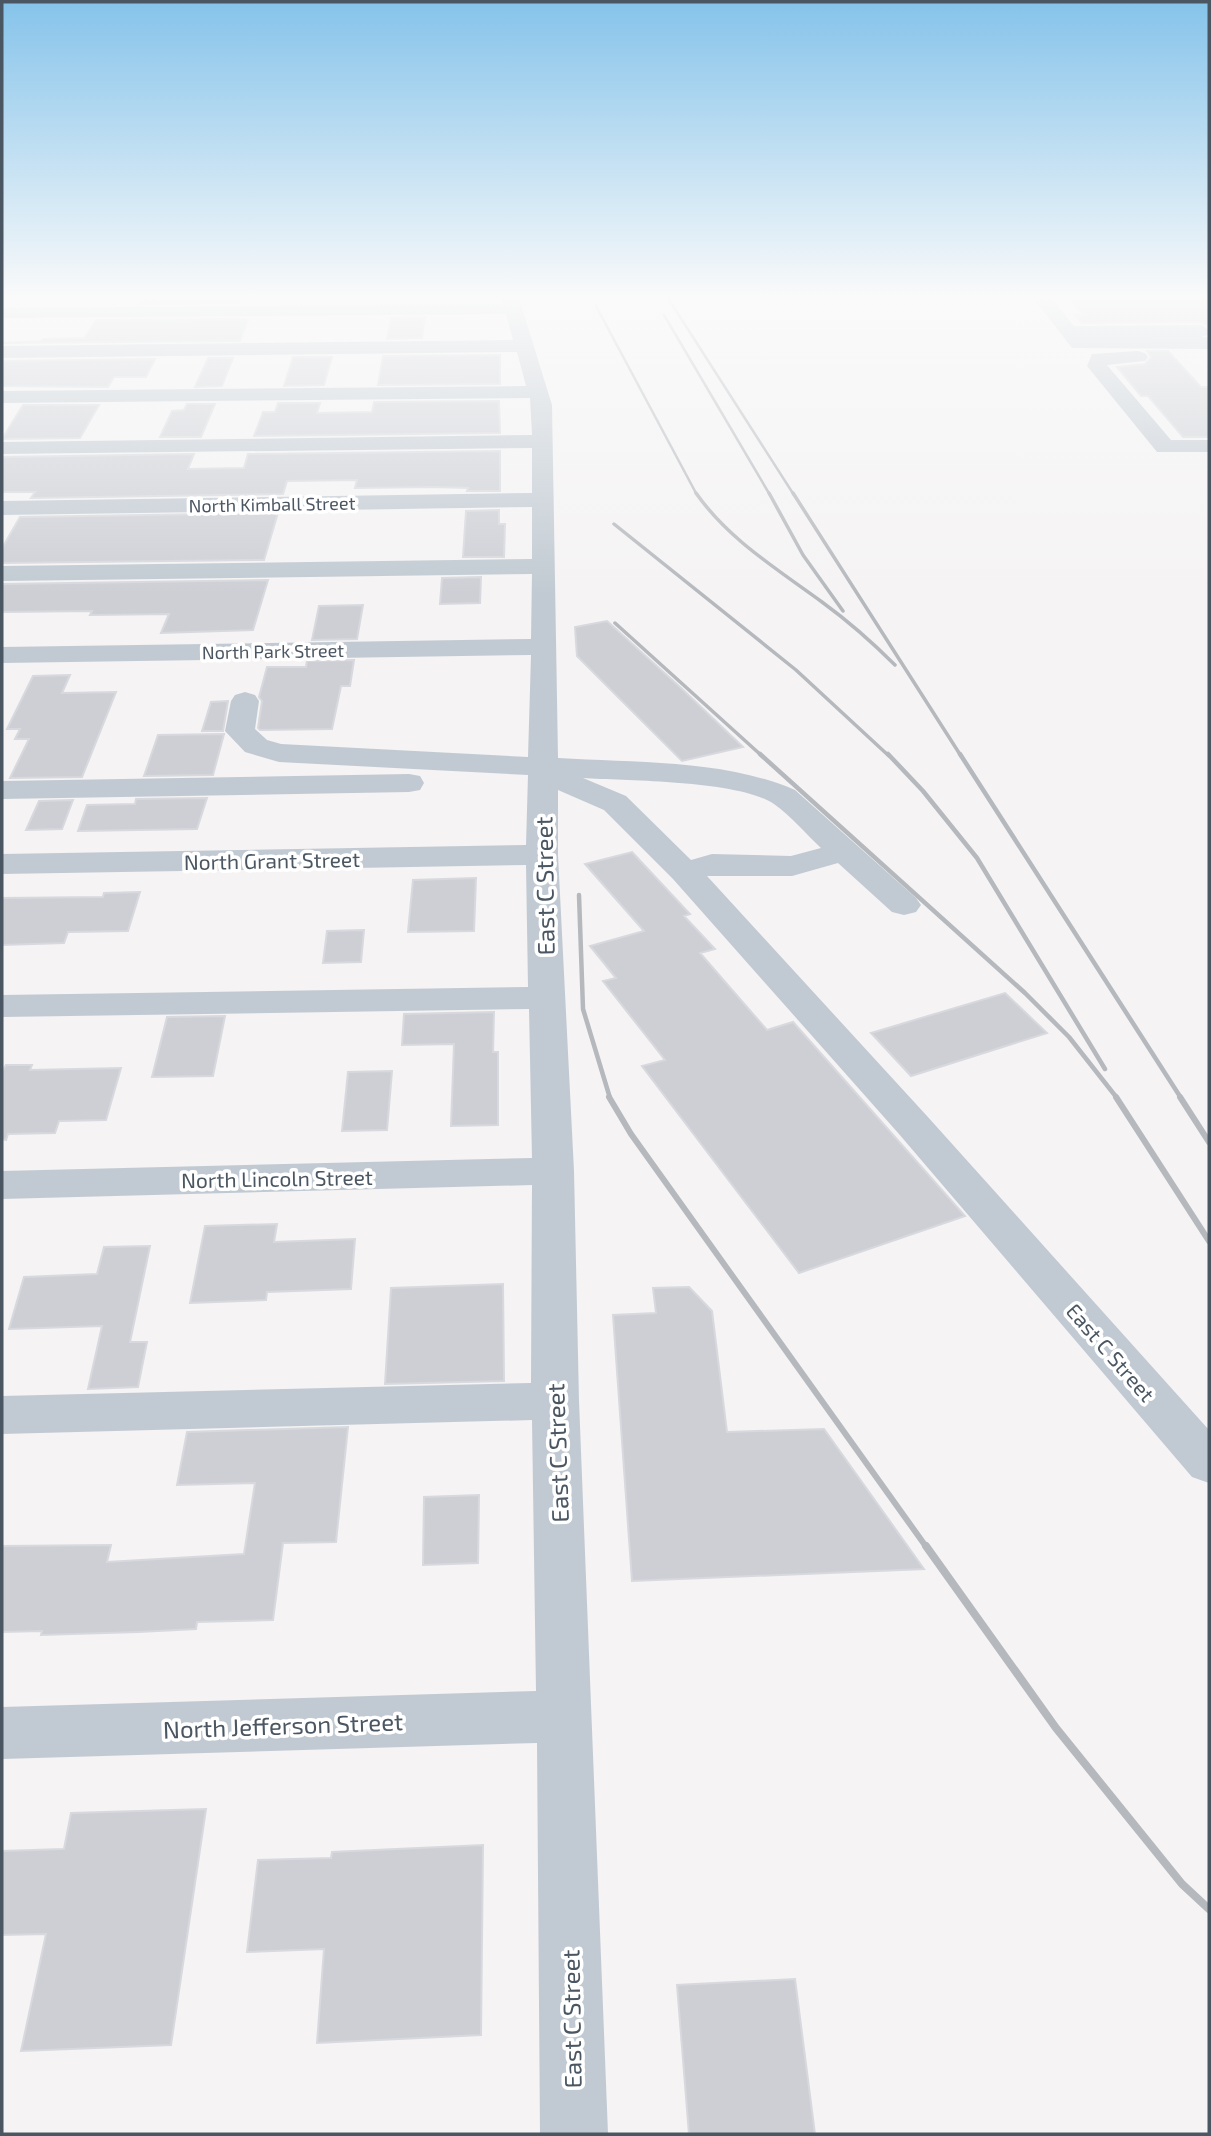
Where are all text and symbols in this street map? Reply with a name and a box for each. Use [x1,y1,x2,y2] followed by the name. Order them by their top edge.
[188,492,356,516] street label: North Kimball Street
[202,639,344,663] street label: North Park Street
[528,816,560,956] street label: East C Street
[184,846,360,874] street label: North Grant Street
[181,1164,373,1192] street label: North Lincoln Street
[1062,1298,1160,1406] street label: East C Street
[540,1383,574,1523] street label: East C Street
[162,1706,404,1744] street label: North Jefferson Street
[555,1949,587,2089] street label: East C Street

